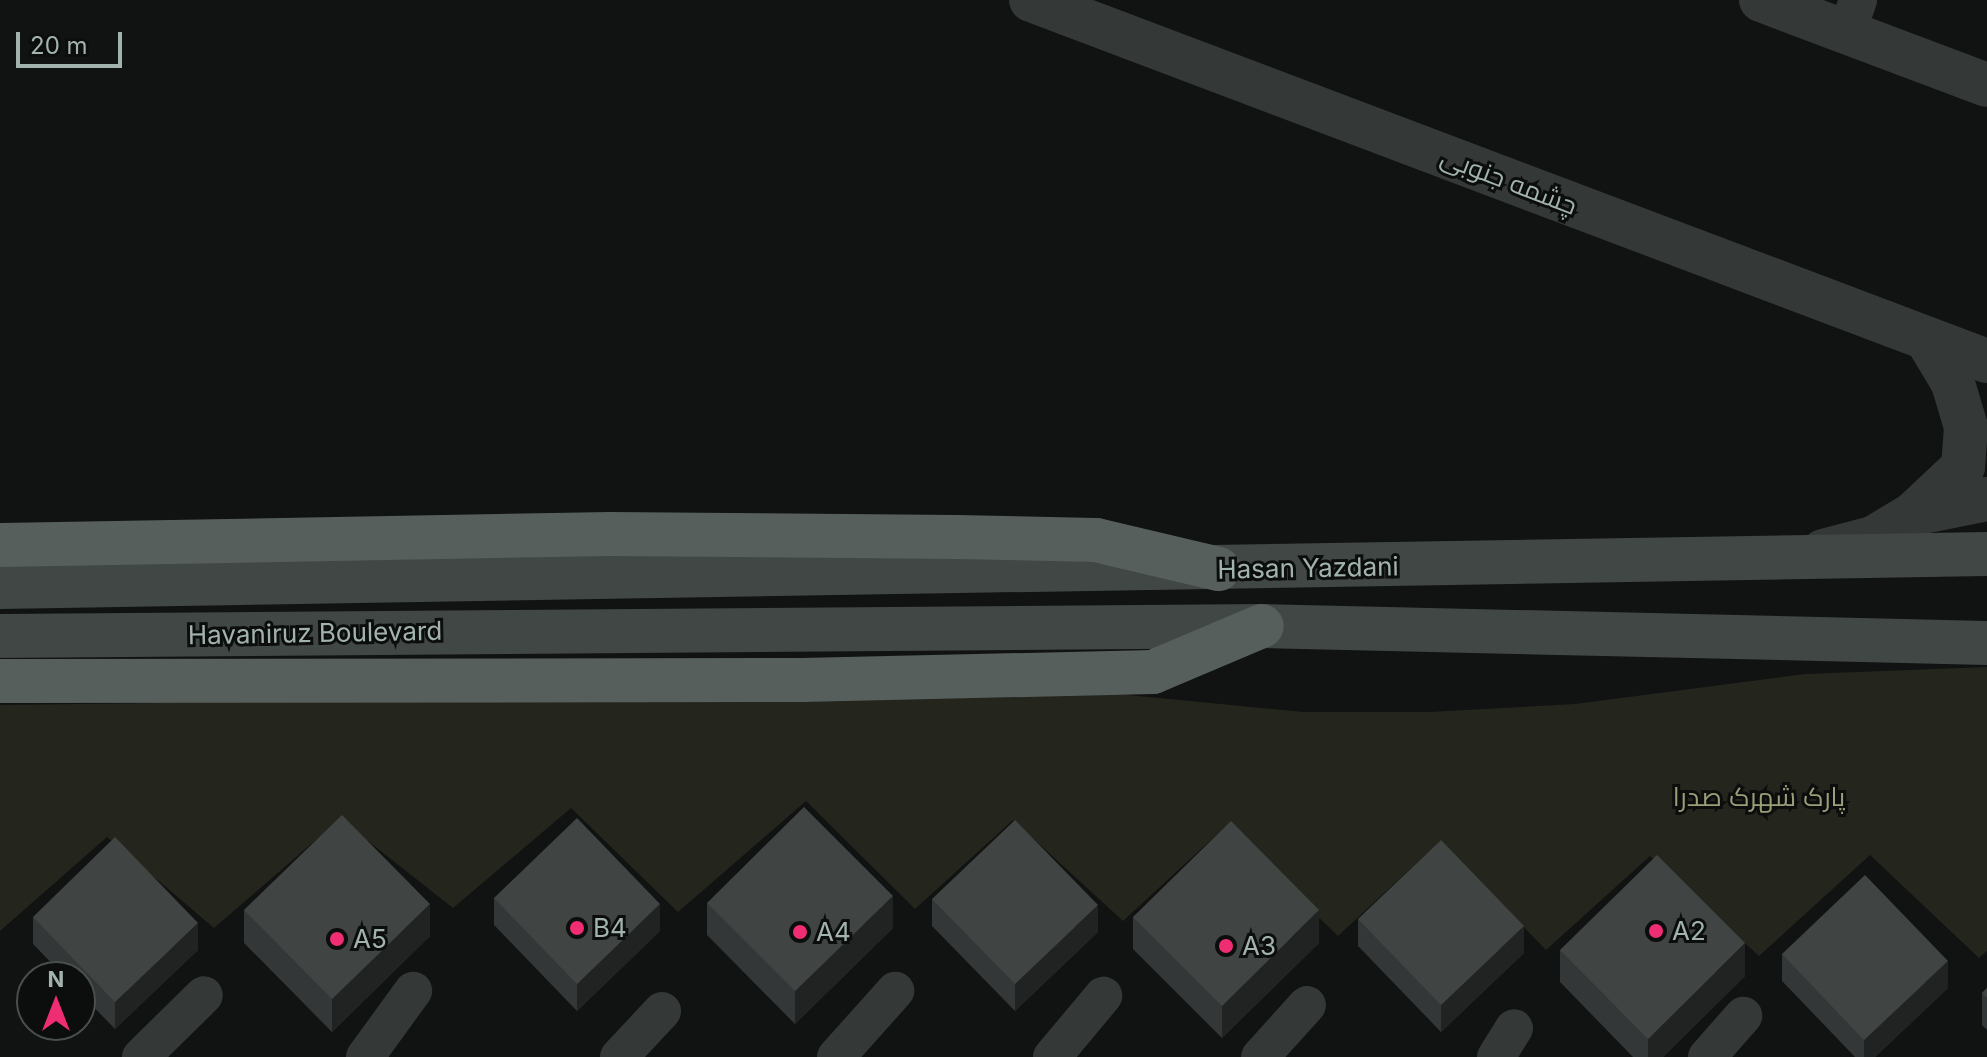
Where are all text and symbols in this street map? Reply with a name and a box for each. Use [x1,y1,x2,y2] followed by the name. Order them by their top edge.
[20,16,126,66] scale bar
[30,31,88,60] text: 20 m
[1436,141,1582,221] street label: چشمه جنوبی
[1217,551,1399,585] street label: Hasan Yazdani
[188,615,442,651] street label: Havaniruz Boulevard
[1673,781,1845,813] park label: پارک شهرک صدرا
[593,912,627,944] place label: B4
[1672,915,1706,947] place label: A2
[816,916,851,948] place label: A4
[568,919,586,937] marker: B4
[1647,922,1665,940] marker: A2
[353,923,387,955] place label: A5
[791,923,809,941] marker: A4
[328,930,346,948] marker: A5
[1242,930,1276,962] place label: A3
[1217,937,1235,955] marker: A3
[16,961,96,1041] north arrow
[48,966,64,992] text: N

